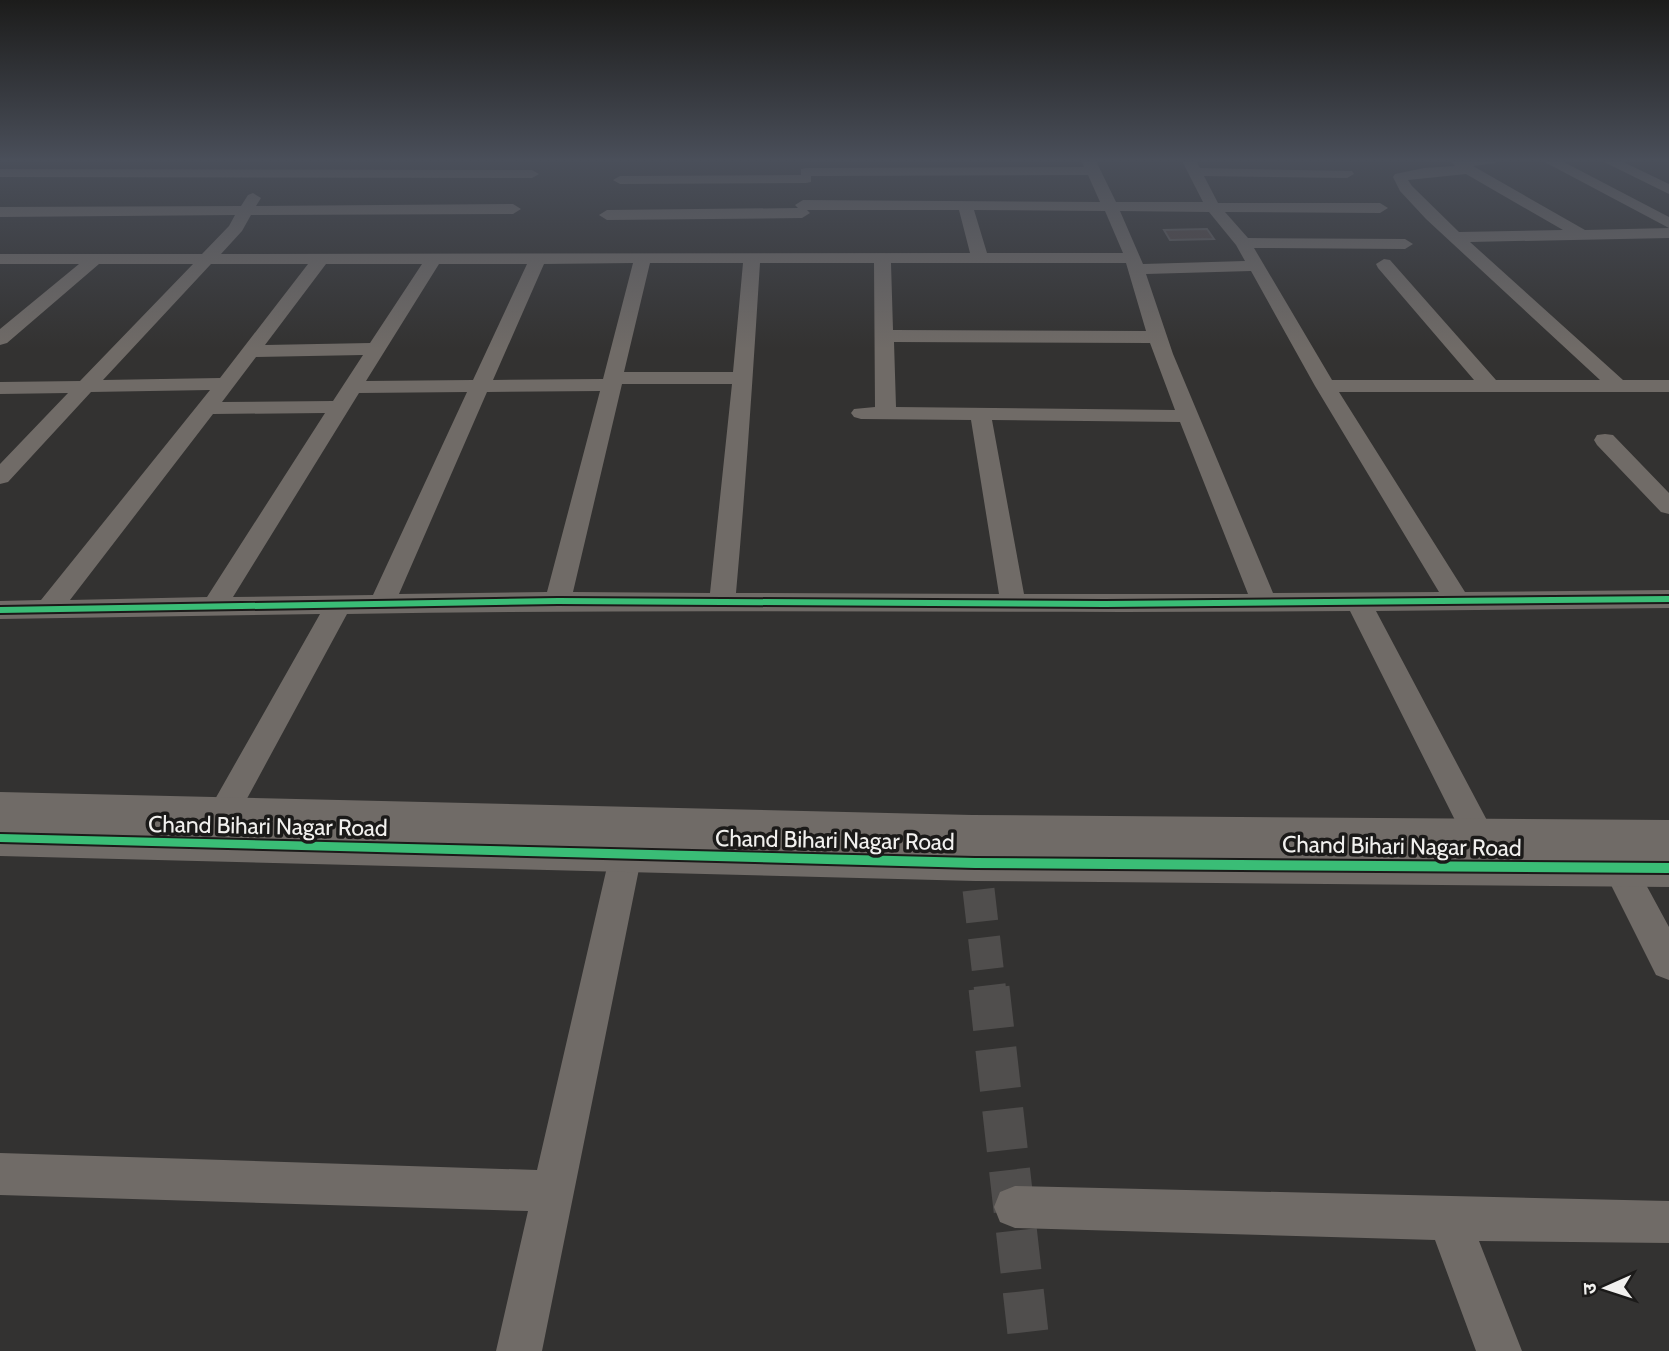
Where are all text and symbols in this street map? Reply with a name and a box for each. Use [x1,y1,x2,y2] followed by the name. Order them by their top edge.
[148,810,388,842] street label: Chand Bihari Nagar Road
[715,824,955,856] street label: Chand Bihari Nagar Road
[1282,830,1522,862] street label: Chand Bihari Nagar Road
[1571,1253,1641,1323] north arrow
[1578,1282,1601,1295] text: उ

